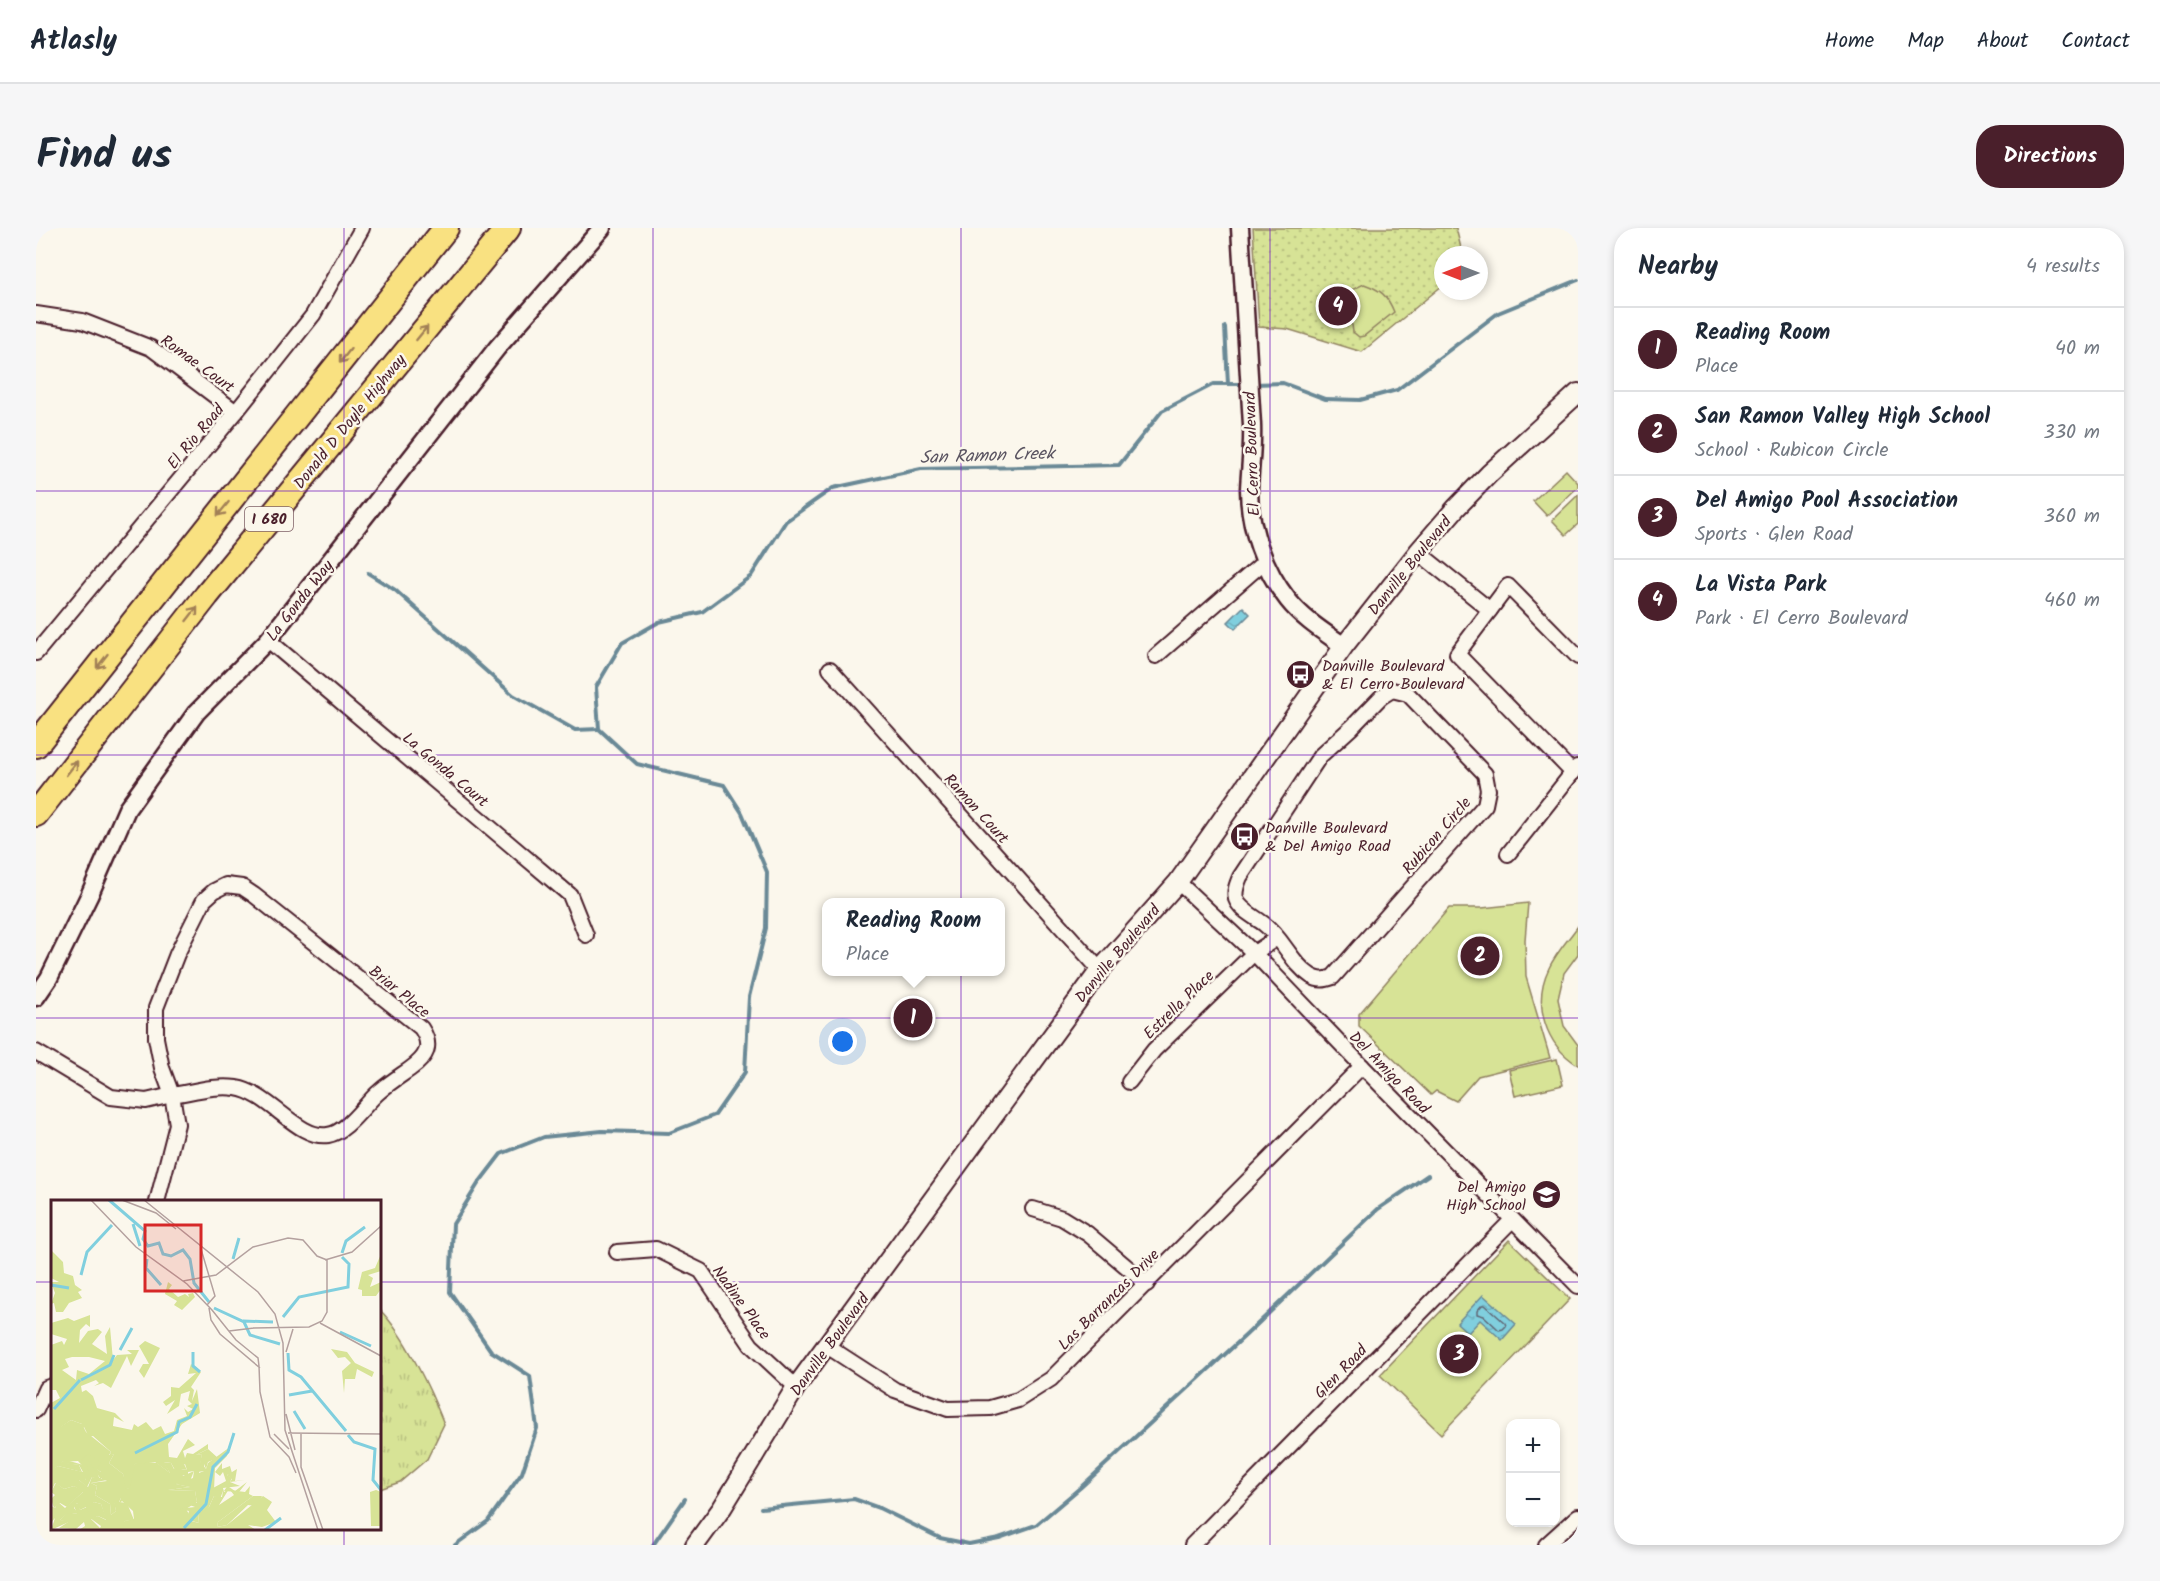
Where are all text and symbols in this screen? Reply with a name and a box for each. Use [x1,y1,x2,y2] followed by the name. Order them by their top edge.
[30,19,117,64] text: Atlasly
[1825,25,1874,58] text: Home
[1907,25,1944,58] text: Map
[1977,25,2028,58] text: About
[2061,25,2130,58] text: Contact
[36,123,172,190] text: Find us
[1976,125,2124,188] button: Directions
[1434,246,1488,300] north arrow
[1638,246,1718,288] text: Nearby
[2026,251,2100,283] text: 4 results
[1318,284,1358,328] pin: 4
[1695,316,1830,351] text: Reading Room
[415,325,428,341] one-way arrow
[155,329,240,400] street label: Romae Court
[1654,333,1661,365] text: 1
[2055,333,2100,365] text: 40 m
[339,348,352,364] one-way arrow
[288,349,413,495] street label: Donald D Doyle Highway
[1695,351,1738,383] text: Place
[1238,390,1267,517] street label: El Cerro Boulevard
[161,398,232,475] street label: El Rio Road
[1695,400,1990,435] text: San Ramon Valley High School
[1652,417,1663,449] text: 2
[2043,417,2100,449] text: 330 m
[1695,435,1888,467] text: School · Rubicon Circle
[919,440,1057,473] water label: San Ramon Creek
[1695,484,1958,519] text: Del Amigo Pool Association
[217,500,230,516] one-way arrow
[1652,501,1663,533] text: 3
[2044,501,2100,533] text: 360 m
[245,507,293,531] road number: I 680
[1362,510,1459,621] street label: Danville Boulevard
[1695,519,1853,551] text: Sports · Glen Road
[260,554,340,647] street label: La Gonda Way
[1695,568,1826,603] text: La Vista Park
[1652,585,1663,617] text: 4
[2044,585,2100,617] text: 460 m
[1695,603,1908,635] text: Park · El Cerro Boulevard
[185,606,198,622] one-way arrow
[95,653,108,669] one-way arrow
[1322,654,1465,697] place label: Danville Boulevard & El Cerro Boulevard
[1285,658,1317,690] bus stop icon: Danville Boulevard & El Cerro Boulevard
[396,726,494,814] street label: La Gonda Court
[65,760,78,776] one-way arrow
[937,768,1015,851] street label: Ramon Court
[1396,792,1478,880] street label: Rubicon Circle
[1265,816,1391,859] place label: Danville Boulevard & Del Amigo Road
[1228,820,1260,852] bus stop icon: Danville Boulevard & Del Amigo Road
[822,898,1005,976] popup
[1069,898,1168,1009] street label: Danville Boulevard
[846,904,981,939] text: Reading Room
[1460,934,1500,978] pin: 2
[846,939,889,971] text: Place
[363,959,435,1025] street label: Briar Place
[1138,964,1220,1046] street label: Estrella Place
[894,996,932,1040] pin: 1
[1343,1026,1436,1121] street label: Del Amigo Road
[828,1027,857,1056] your location
[1446,1175,1526,1218] place label: Del Amigo High School
[1531,1179,1563,1211] school or university icon: Del Amigo High School
[51,1200,381,1530] inset map
[1052,1243,1166,1357] street label: Las Barrancas Drive
[705,1260,776,1345] street label: Nadine Place
[784,1287,877,1402] street label: Danville Boulevard
[1440,1332,1478,1376] pin: 3
[1308,1338,1374,1405] street label: Glen Road
[1506,1419,1560,1527] map controls
[1506,1419,1560,1473] button: +
[1506,1473,1560,1527] button: −

